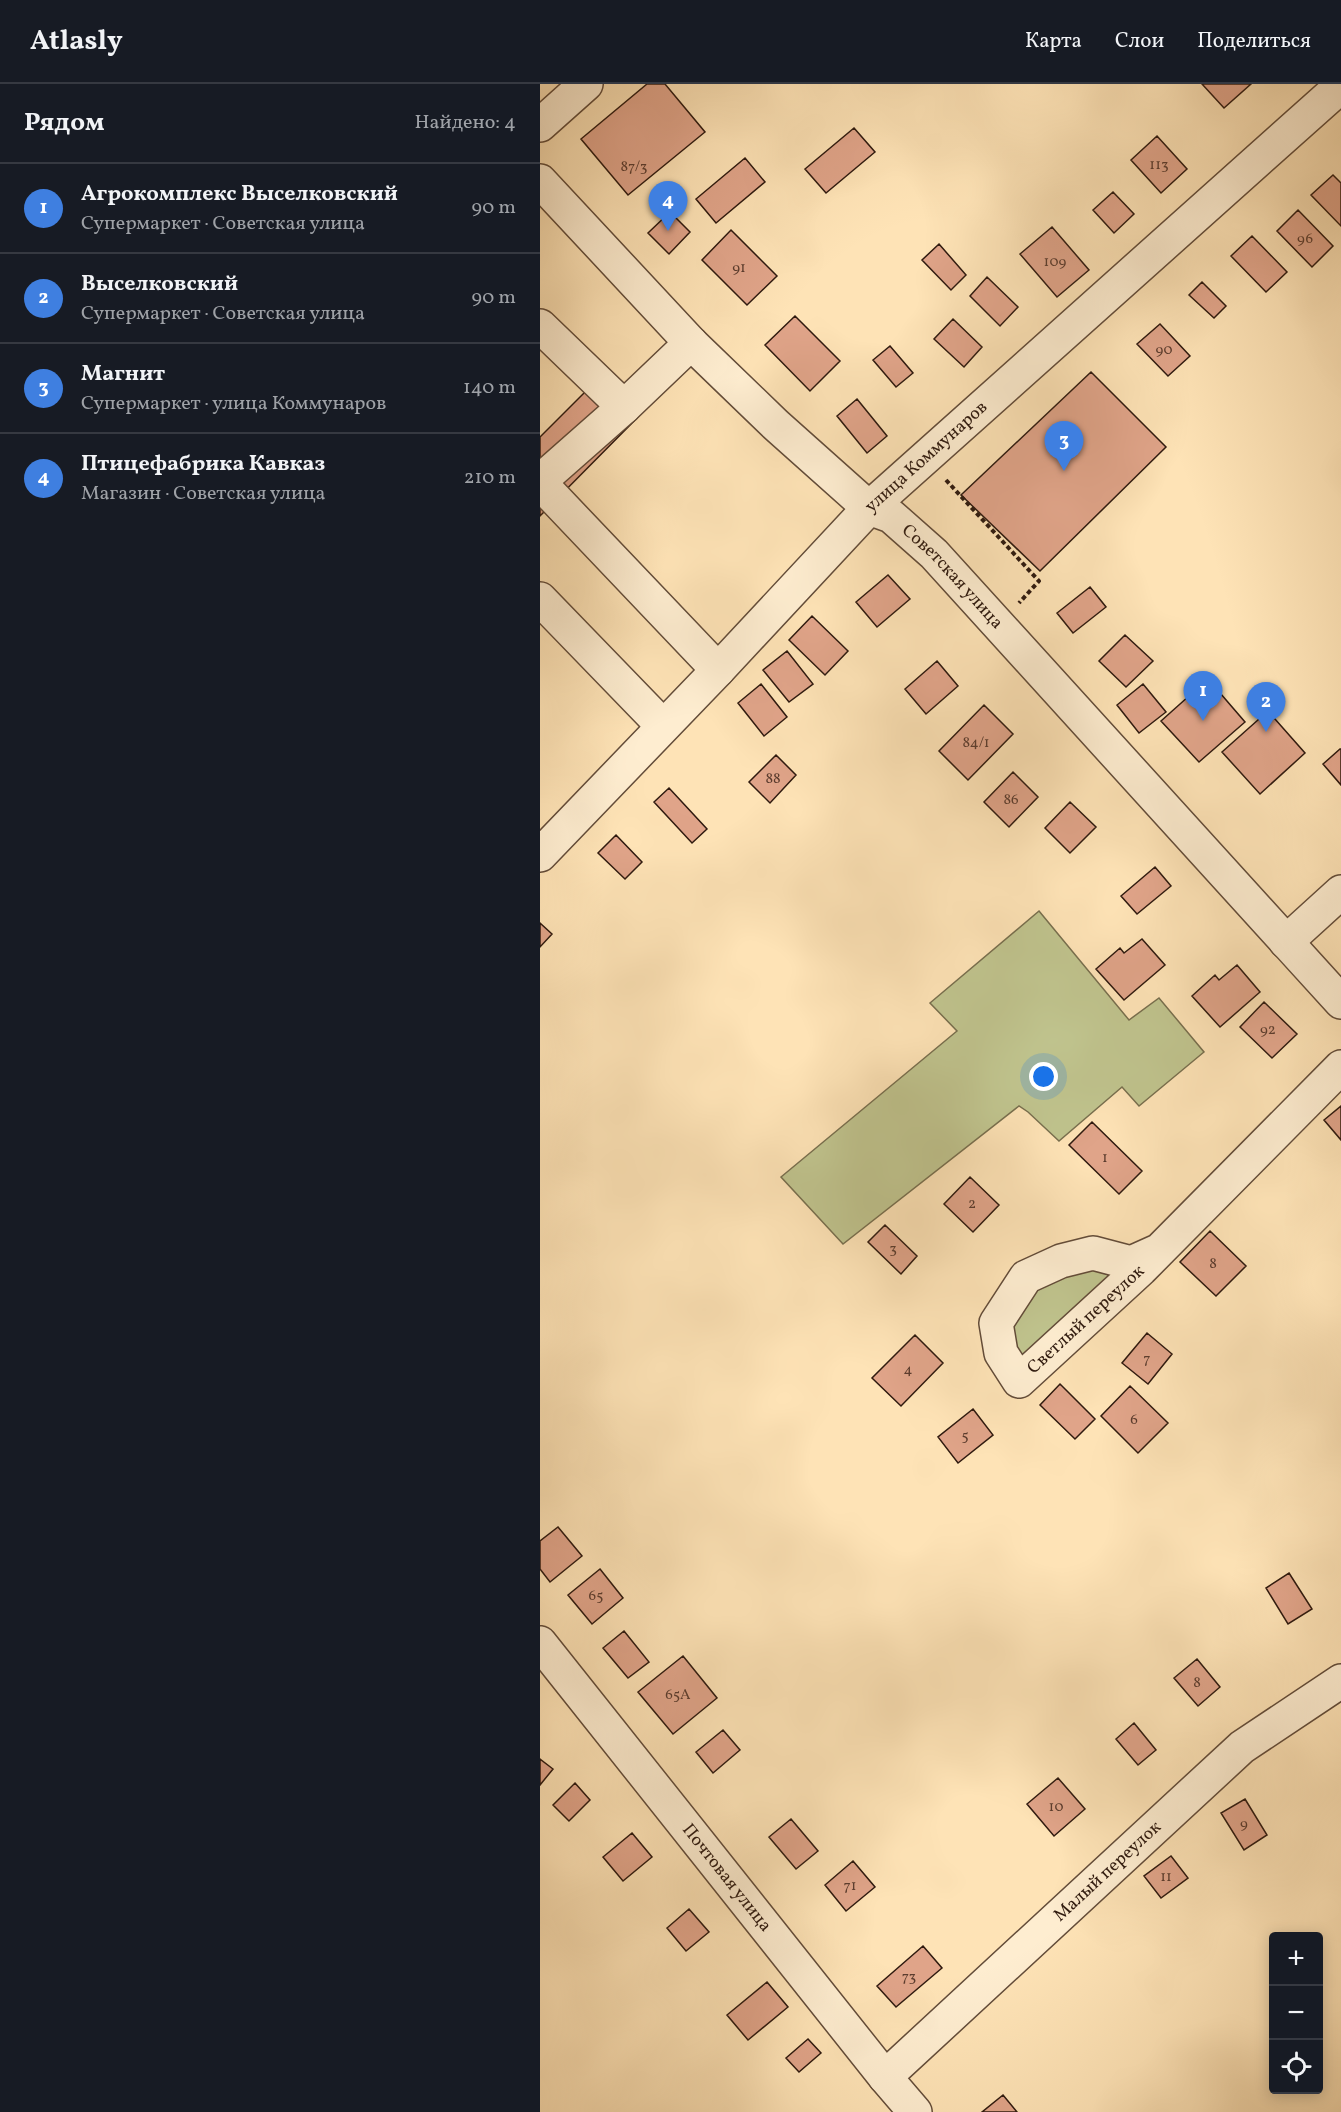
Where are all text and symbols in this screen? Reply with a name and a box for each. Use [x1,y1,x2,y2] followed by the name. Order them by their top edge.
[30,22,123,61] text: Atlasly
[1025,27,1082,56] text: Карта
[1115,27,1164,56] text: Слои
[1197,27,1311,56] text: Поделиться
[24,105,104,141] text: Рядом
[415,109,516,137] text: Найдено: 4
[1149,155,1169,176] house number: 113
[620,157,648,178] house number: 87/3
[81,179,398,210] text: Агрокомплекс Выселковский
[648,182,688,231] pin: 4
[39,194,48,222] text: 1
[472,194,516,222] text: 90 m
[81,210,365,238] text: Супермаркет · Советская улица
[1297,229,1313,250] house number: 96
[1044,252,1067,273] house number: 109
[732,258,746,279] house number: 91
[81,269,238,300] text: Выселковский
[38,284,49,312] text: 2
[472,284,516,312] text: 90 m
[81,300,365,328] text: Супермаркет · Советская улица
[1155,340,1173,361] house number: 90
[81,359,165,390] text: Магнит
[38,374,49,402] text: 3
[463,374,516,402] text: 140 m
[81,390,386,418] text: Супермаркет · улица Коммунаров
[859,395,993,518] street label: улица Коммунаров
[1044,422,1084,471] pin: 3
[81,449,325,480] text: Птицефабрика Кавказ
[37,464,50,492] text: 4
[464,464,516,492] text: 210 m
[81,480,326,508] text: Магазин · Советская улица
[896,518,1009,635] street label: Советская улица
[1184,672,1222,721] pin: 1
[1246,682,1286,732] pin: 2
[963,733,989,754] house number: 84/1
[765,769,781,790] house number: 88
[1003,790,1019,811] house number: 86
[1260,1020,1276,1041] house number: 92
[1029,1062,1058,1091] your location
[1102,1148,1108,1169] house number: 1
[968,1194,976,1215] house number: 2
[889,1239,897,1260] house number: 3
[1209,1254,1217,1275] house number: 8
[1022,1259,1150,1380] street label: Светлый переулок
[1143,1349,1151,1370] house number: 7
[904,1360,913,1381] house number: 4
[1130,1410,1138,1431] house number: 6
[961,1426,969,1447] house number: 5
[589,1586,603,1607] house number: 65
[1193,1673,1201,1694] house number: 8
[665,1685,691,1706] house number: 65А
[1049,1797,1063,1818] house number: 10
[1240,1814,1248,1835] house number: 9
[1048,1815,1167,1928] street label: Малый переулок
[676,1818,778,1937] street label: Почтовая улица
[1160,1867,1172,1888] house number: 11
[843,1876,857,1897] house number: 71
[1269,1932,1323,2094] map controls
[1269,1932,1323,1986] button: +
[902,1967,916,1988] house number: 73
[1269,1986,1323,2040] button: −
[1269,2040,1323,2094] button: locate

